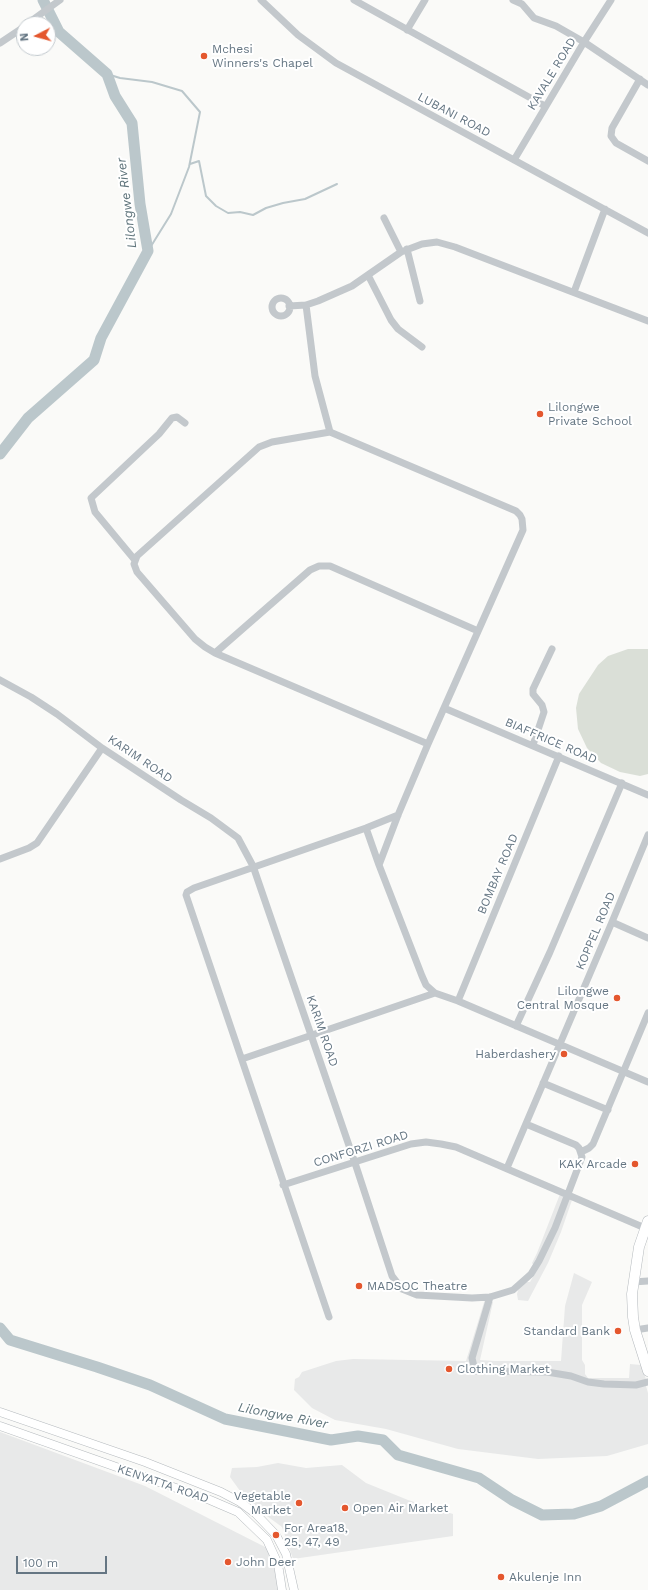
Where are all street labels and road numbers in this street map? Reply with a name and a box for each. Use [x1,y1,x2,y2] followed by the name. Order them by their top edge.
[525,35,579,113] street label: KAVALE ROAD
[415,90,493,140] street label: LUBANI ROAD
[503,715,599,767] street label: BIAFFRICE ROAD
[105,732,175,786] street label: KARIM ROAD
[475,832,521,916] street label: BOMBAY ROAD
[573,890,619,972] street label: KOPPEL ROAD
[303,993,341,1069] street label: KARIM ROAD
[312,1128,410,1170] street label: CONFORZI ROAD
[115,1462,211,1506] street label: KENYATTA ROAD

